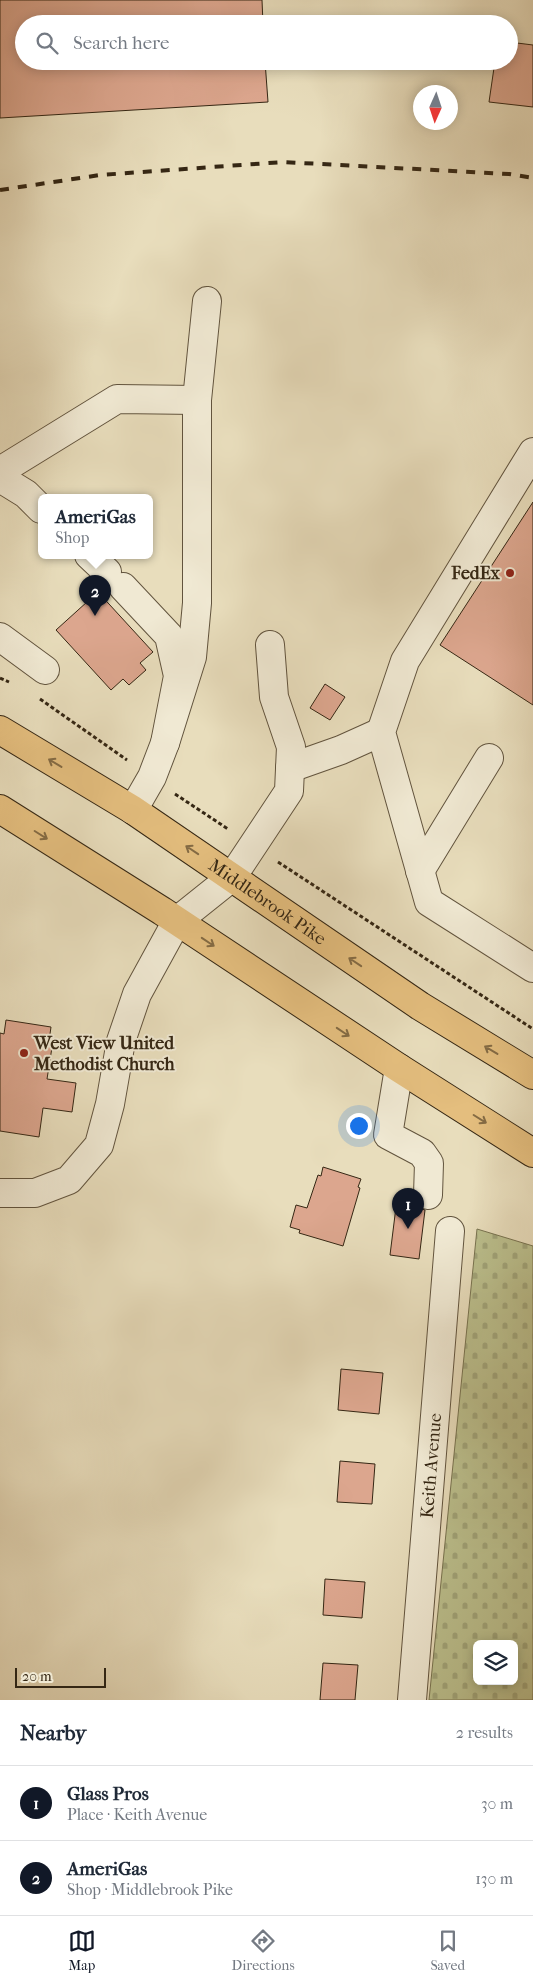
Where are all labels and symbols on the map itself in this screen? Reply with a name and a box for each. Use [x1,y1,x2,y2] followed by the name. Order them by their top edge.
[413,85,458,130] north arrow
[450,563,501,584] place label: FedEx
[504,567,516,579] marker: FedEx
[79,575,111,616] pin: 2
[48,757,62,767] one-way arrow
[34,831,48,841] one-way arrow
[185,845,199,855] one-way arrow
[205,855,330,950] street label: Middlebrook Pike
[200,937,214,947] one-way arrow
[348,956,362,967] one-way arrow
[336,1026,350,1037] one-way arrow
[33,1033,175,1075] place label: West View United Methodist Church
[485,1044,499,1054] one-way arrow
[18,1047,30,1059] marker: West View United Methodist Church
[346,1113,372,1139] your location
[472,1115,486,1125] one-way arrow
[392,1188,424,1229] pin: 1
[417,1412,446,1519] street label: Keith Avenue
[15,1665,106,1688] scale bar

